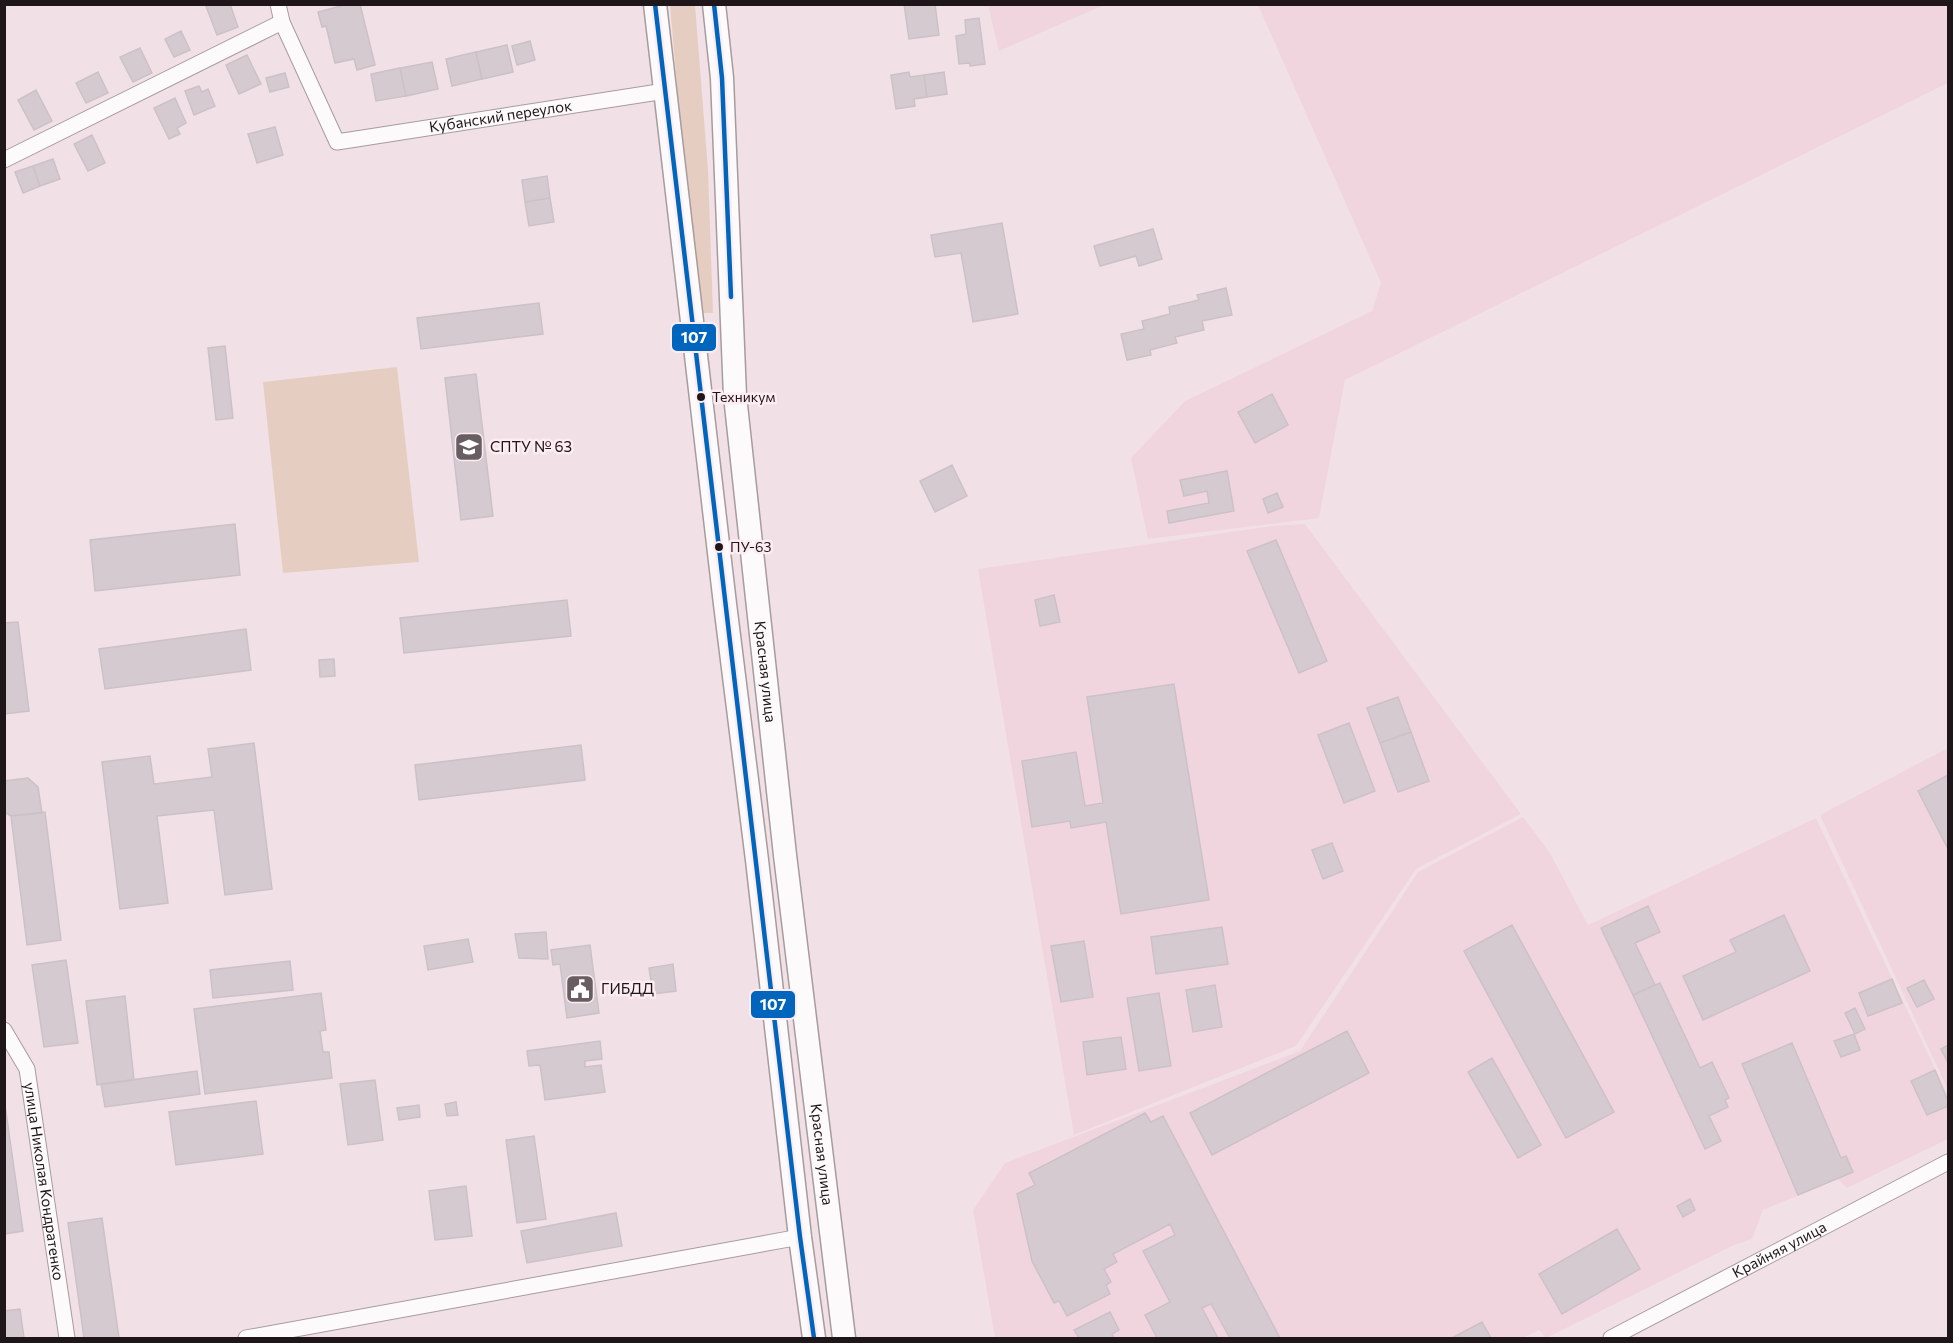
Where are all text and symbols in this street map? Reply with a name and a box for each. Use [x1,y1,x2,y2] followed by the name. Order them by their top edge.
[428,96,573,136] street label: Кубанский переулок
[671,323,717,352] line badge: 107
[681,327,707,346] text: 107
[712,388,775,405] place label: Техникум
[695,391,707,403] marker: Техникум
[453,431,485,463] school or university icon: СПТУ № 63
[490,437,572,455] place label: СПТУ № 63
[730,538,771,555] place label: ПУ-63
[713,541,725,553] marker: ПУ-63
[752,620,781,723] street label: Красная улица
[564,973,596,1005] public building icon: ГИБДД
[601,979,654,997] place label: ГИБДД
[750,990,796,1019] line badge: 107
[760,994,786,1013] text: 107
[21,1081,68,1282] street label: улица Николая Кондратенко
[807,1102,838,1206] street label: Красная улица
[1729,1217,1829,1281] street label: Крайняя улица

